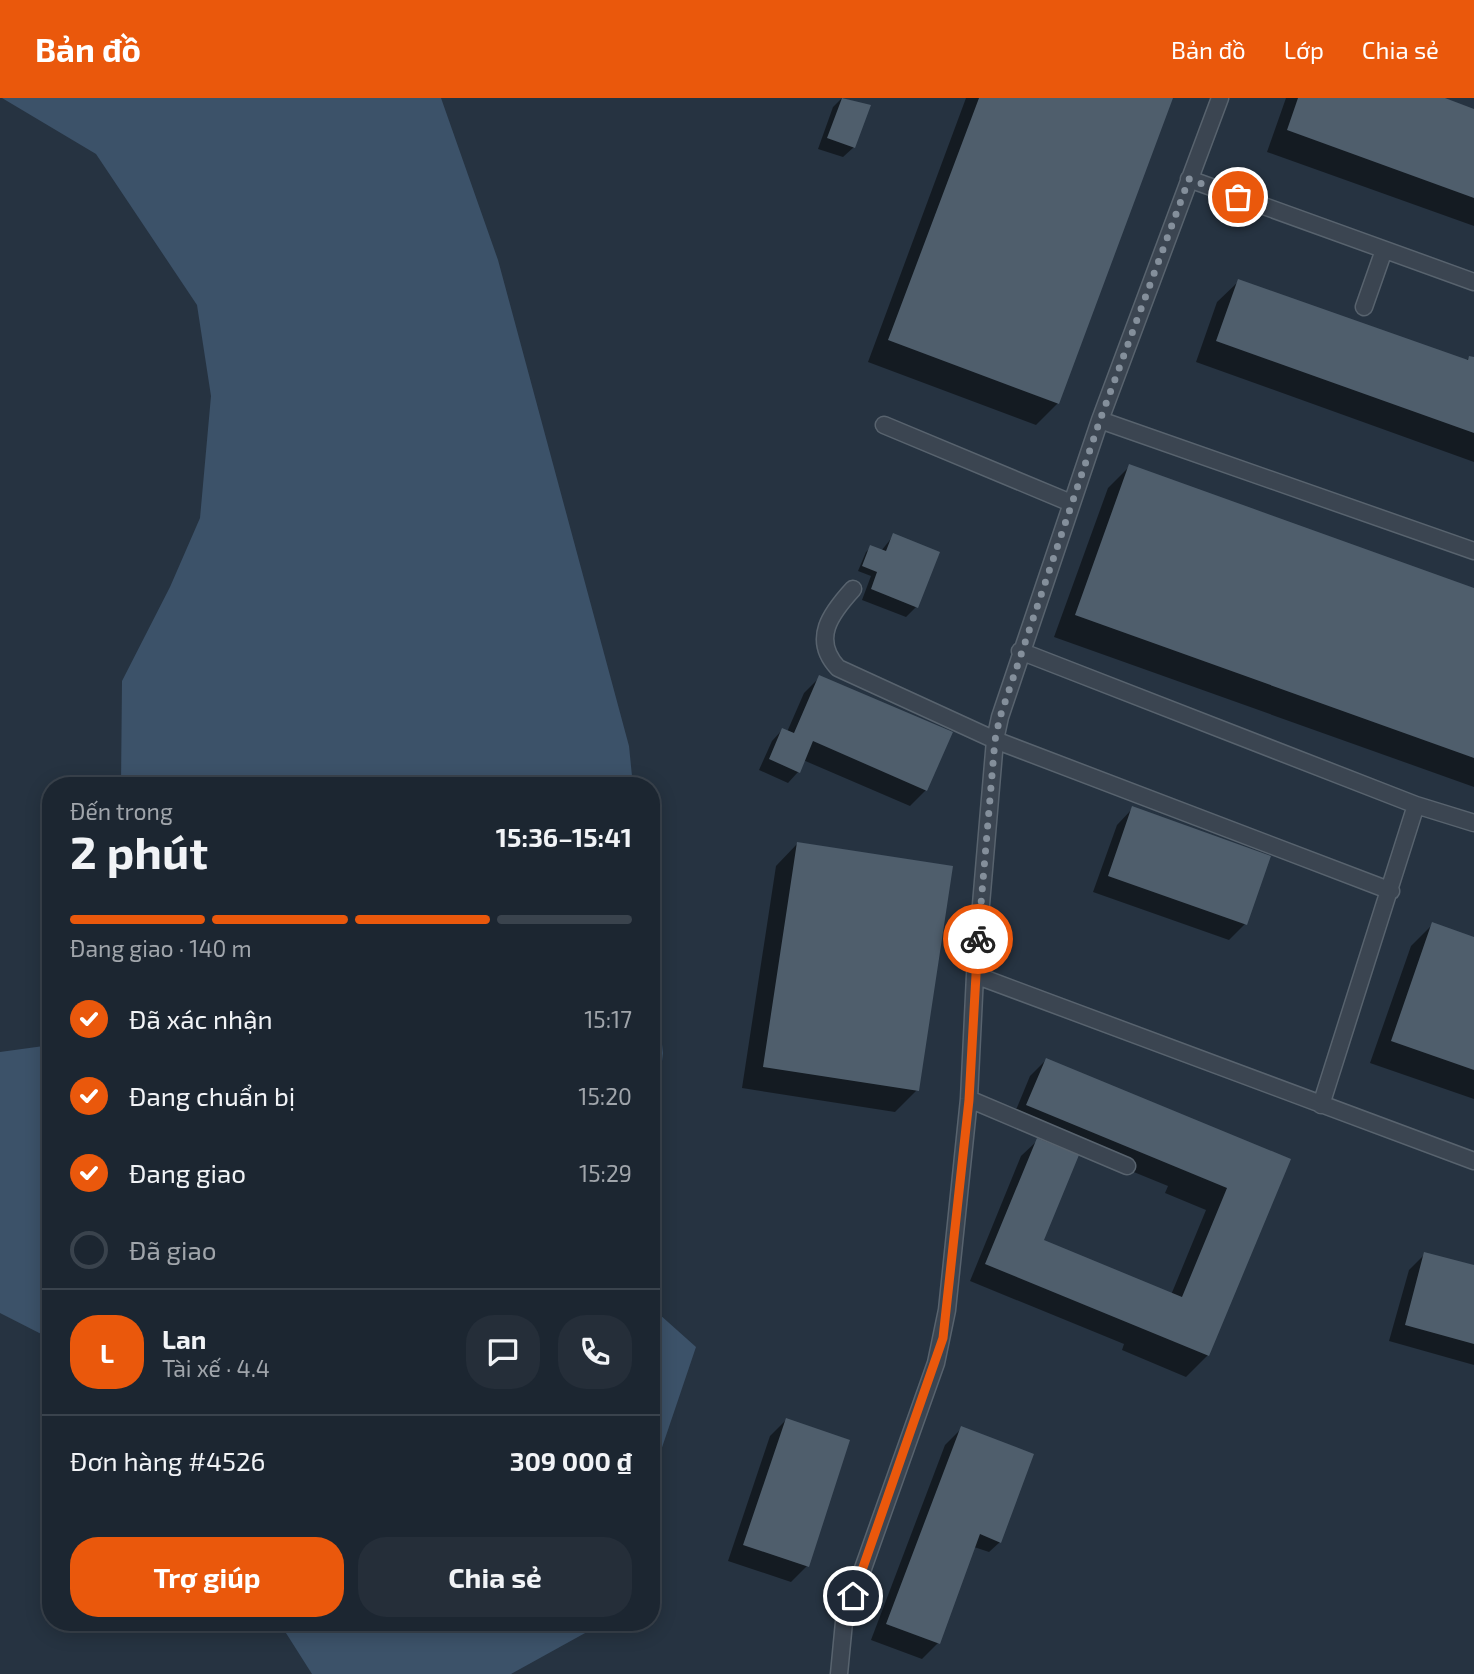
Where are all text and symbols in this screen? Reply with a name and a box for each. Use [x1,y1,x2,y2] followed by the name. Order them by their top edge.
[35,29,141,69] text: Bản đồ
[1171,35,1246,64] text: Bản đồ
[1284,35,1324,64] text: Lớp
[1362,35,1439,64] text: Chia sẻ
[1208,167,1268,227] pin
[1219,178,1257,216] icon: bag
[70,797,173,825] text: Đến trong
[496,821,632,852] text: 15:36–15:41
[70,823,208,878] text: 2 phút
[943,904,1013,974] courier
[959,920,997,958] icon: bike
[70,934,252,962] text: Đang giao · 140 m
[70,1000,108,1038] icon: check
[129,1003,273,1034] text: Đã xác nhận
[584,1005,632,1033] text: 15:17
[70,1077,108,1115] icon: check
[129,1080,295,1111] text: Đang chuẩn bị
[578,1082,632,1110] text: 15:20
[70,1154,108,1192] icon: check
[129,1157,246,1188] text: Đang giao
[579,1159,632,1187] text: 15:29
[129,1234,216,1265] text: Đã giao
[466,1315,540,1389] button: chat
[558,1315,632,1389] button: phone
[162,1323,206,1354] text: Lan
[100,1337,114,1368] text: L
[162,1354,270,1382] text: Tài xế · 4.4
[70,1445,265,1476] text: Đơn hàng #4526
[510,1445,632,1476] text: 309 000 ₫
[70,1537,344,1617] button: Trợ giúp
[358,1537,632,1617] button: Chia sẻ
[823,1566,883,1626] pin
[834,1577,872,1615] icon: home

